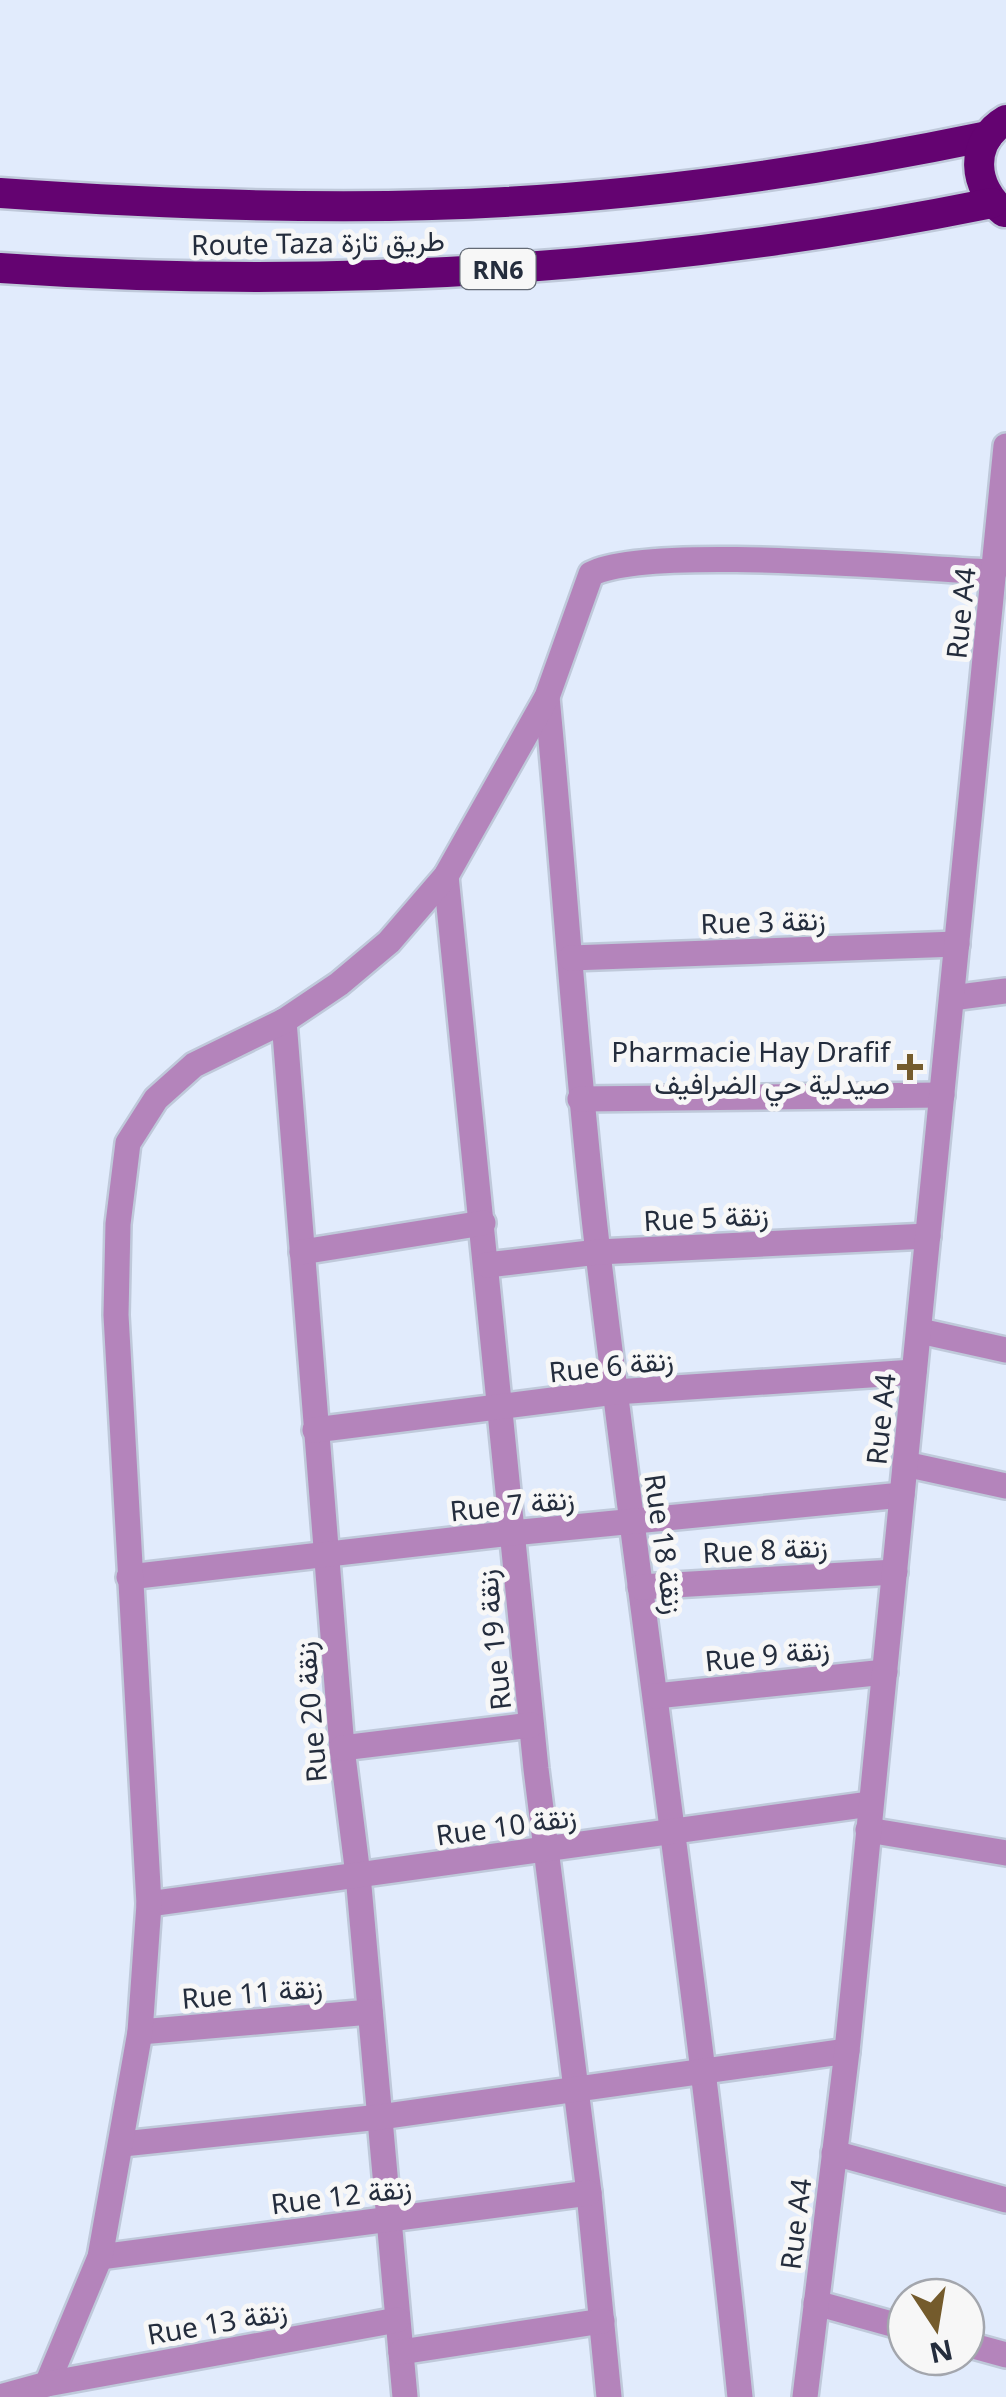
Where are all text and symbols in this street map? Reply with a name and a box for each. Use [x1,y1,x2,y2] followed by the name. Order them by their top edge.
[191,221,445,263] street label: Route Taza طريق تازة
[460,249,536,289] road number: RN6
[936,565,984,661] street label: Rue A4
[700,900,826,942] street label: Rue 3 زنقة
[611,1032,891,1107] place label: Pharmacie Hay Drafif صيدلية حي الضرافيف
[899,1056,921,1078] marker: Pharmacie Hay Drafif صيدلية حي الضرافيف
[642,1195,770,1239] street label: Rue 5 زنقة
[547,1340,675,1390] street label: Rue 6 زنقة
[856,1371,904,1467] street label: Rue A4
[636,1471,694,1617] street label: Rue 18 زنقة
[448,1479,576,1529] street label: Rue 7 زنقة
[701,1527,829,1571] street label: Rue 8 زنقة
[467,1568,519,1712] street label: Rue 19 زنقة
[703,1629,831,1679] street label: Rue 9 زنقة
[285,1640,335,1784] street label: Rue 20 زنقة
[433,1796,579,1854] street label: Rue 10 زنقة
[180,1967,324,2017] street label: Rue 11 زنقة
[269,2168,413,2222] street label: Rue 12 زنقة
[771,2176,819,2272] street label: Rue A4
[886,2277,986,2377] north arrow
[144,2291,290,2353] street label: Rue 13 زنقة
[926,2331,956,2373] text: N

